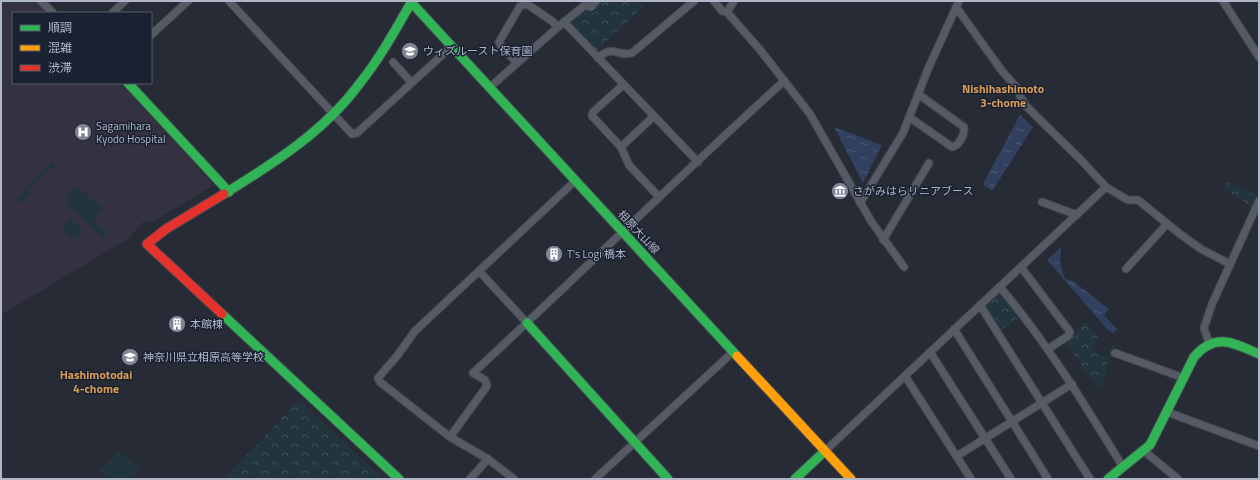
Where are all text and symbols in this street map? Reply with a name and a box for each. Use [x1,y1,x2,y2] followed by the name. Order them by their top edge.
[12,12,152,84] legend
[48,18,72,37] text: 順調
[48,38,72,57] text: 混雑
[400,41,420,61] school or university icon: ウィズルースト保育園
[423,43,532,59] place label: ウィズルースト保育園
[48,58,72,77] text: 渋滞
[962,79,1044,112] district label: Nishihashimoto 3-chome
[96,118,165,147] place label: Sagamihara Kyodo Hospital
[73,122,93,142] hospital icon: Sagamihara Kyodo Hospital
[830,181,850,201] museum icon: さがみはらリニアブース
[853,183,973,199] place label: さがみはらリニアブース
[614,206,664,258] street label: 相原大山線
[544,244,564,264] building icon: T's Logi 橋本
[567,246,626,262] place label: T's Logi 橋本
[167,314,187,334] building icon: 本館棟
[190,316,223,332] place label: 本館棟
[120,347,140,367] school or university icon: 神奈川県立相原高等学校
[143,349,264,365] place label: 神奈川県立相原高等学校
[60,365,132,398] district label: Hashimotodai 4-chome

